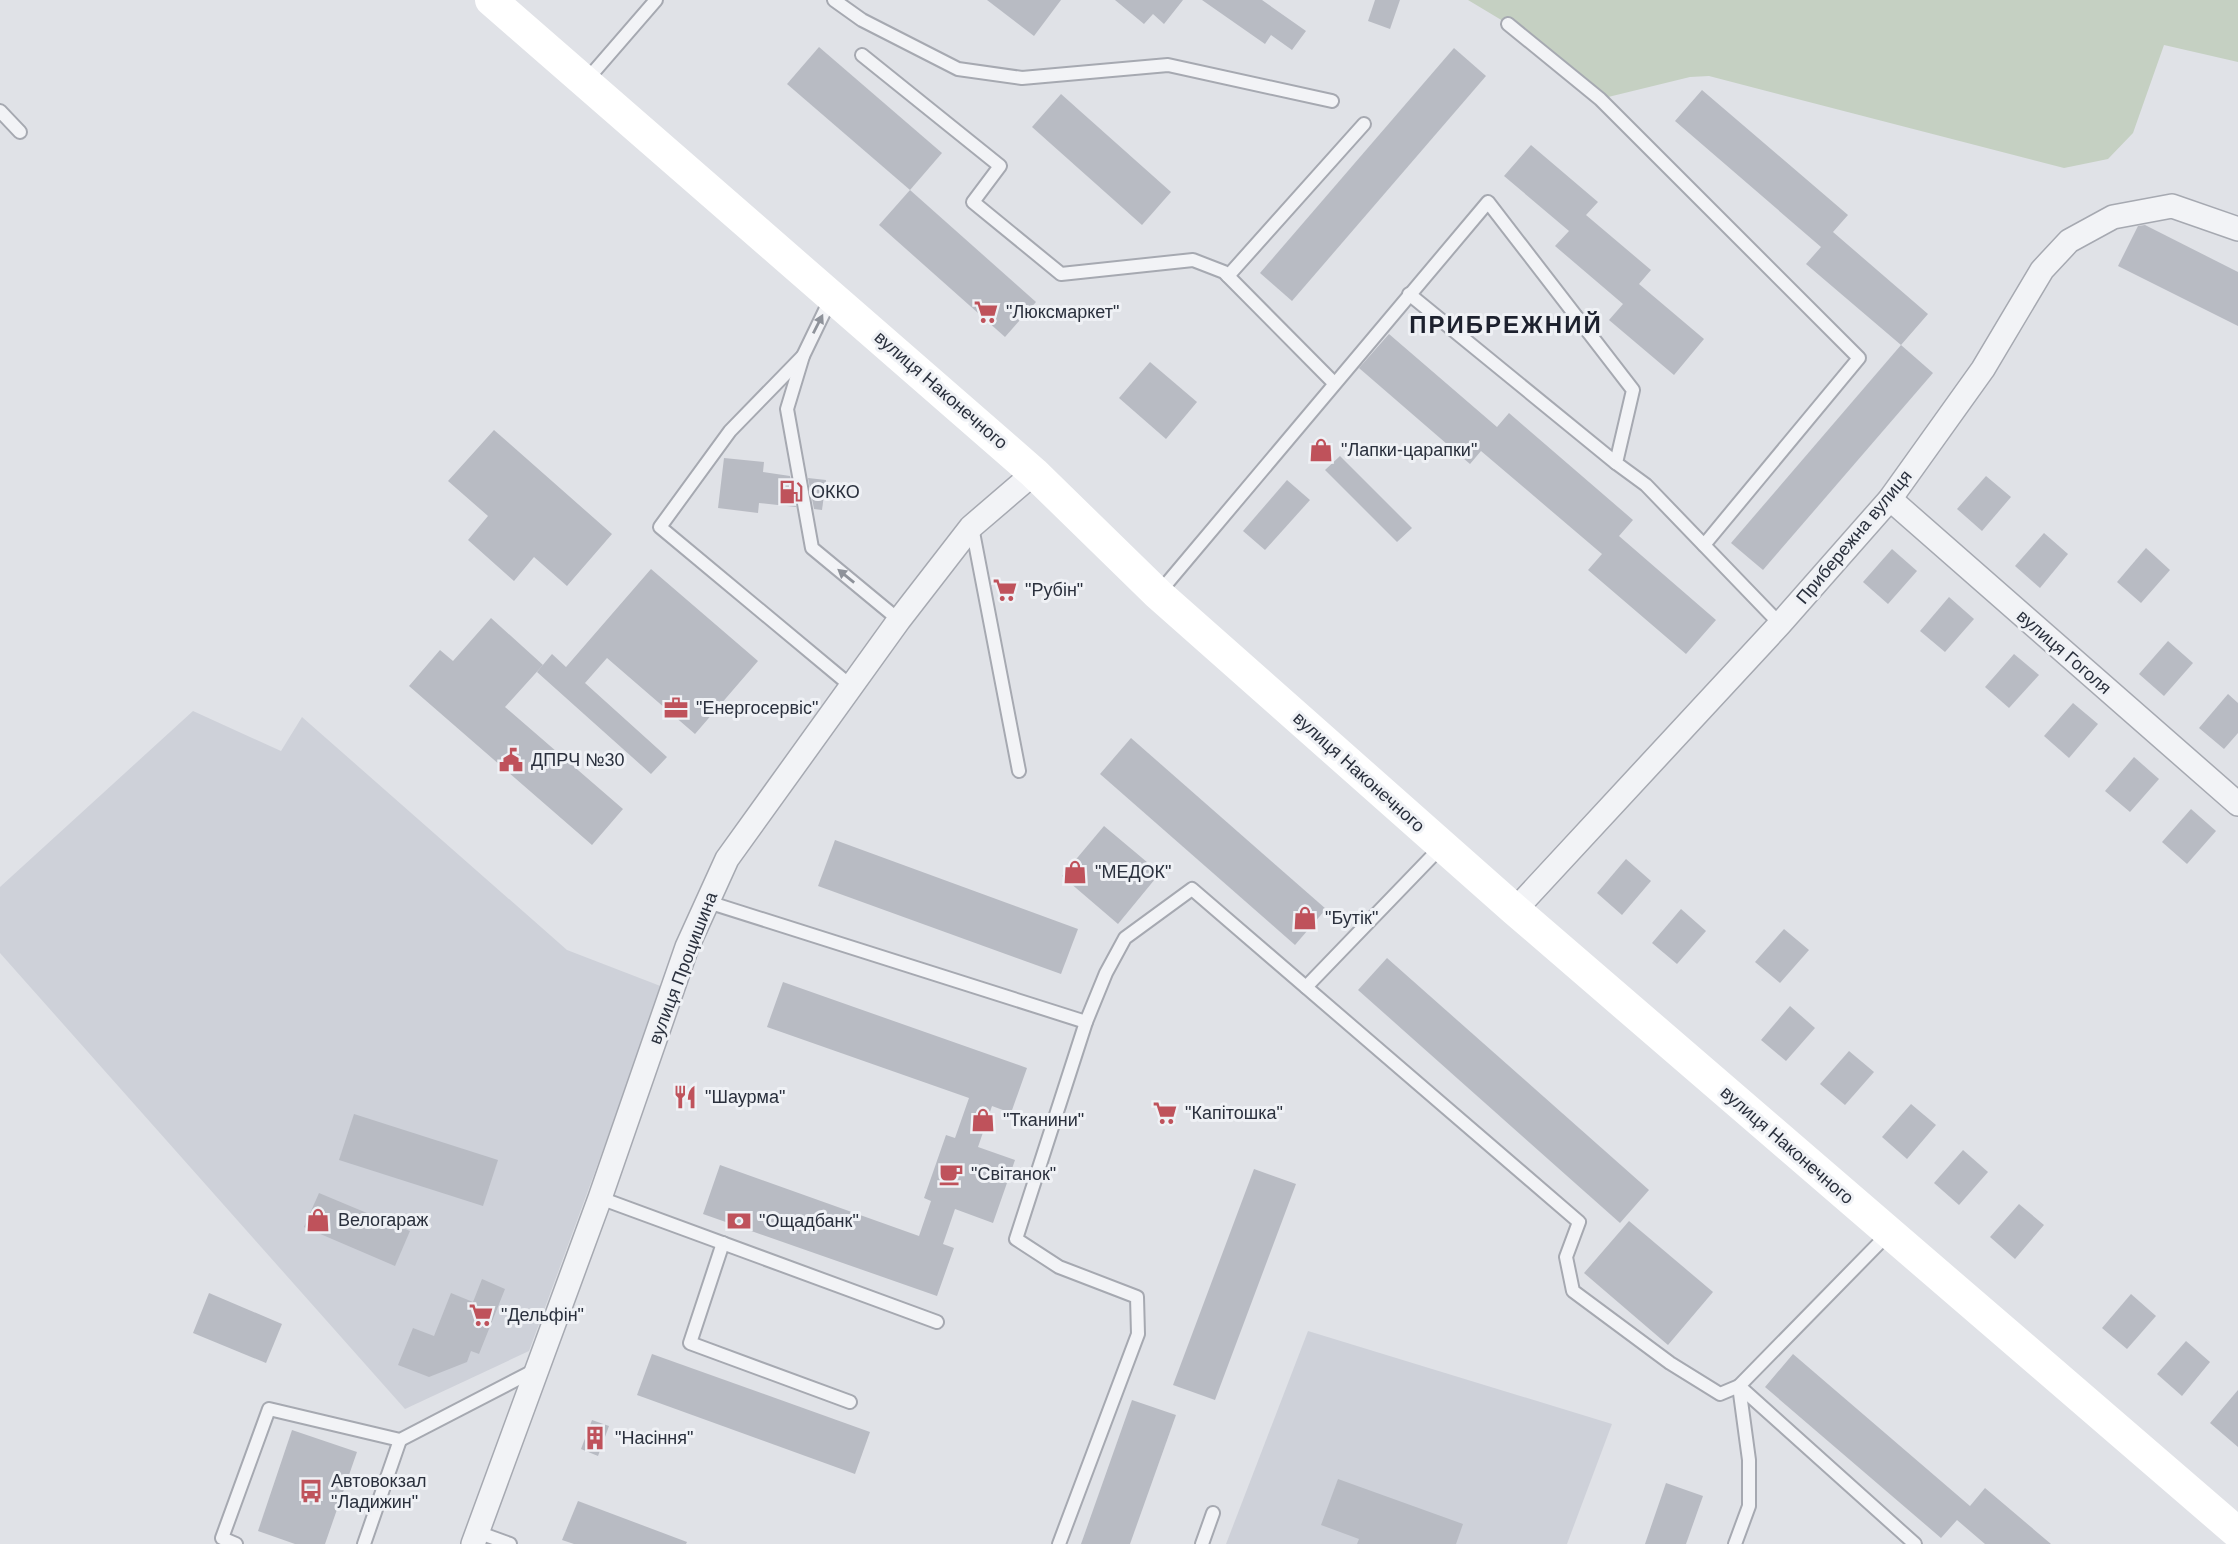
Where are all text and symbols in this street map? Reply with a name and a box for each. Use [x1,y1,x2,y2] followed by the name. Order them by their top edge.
[972,298,1000,326] supermarket icon: "Люксмаркет"
[1006,302,1119,322] place label: "Люксмаркет"
[1409,311,1603,338] district label: ПРИБРЕЖНИЙ
[812,314,824,334] one-way arrow
[871,327,1011,453] street label: вулиця Наконечного
[1307,436,1335,464] shop icon: "Лапки-царапки"
[1341,440,1477,460] place label: "Лапки-царапки"
[1792,466,1916,608] street label: Прибережна вулиця
[777,478,805,506] fuel station icon: ОККО
[811,482,860,502] place label: ОККО
[837,569,855,584] one-way arrow
[991,576,1019,604] supermarket icon: "Рубін"
[1025,580,1083,600] place label: "Рубін"
[2013,606,2115,698] street label: вулиця Гоголя
[662,694,690,722] office icon: "Енергосервіс"
[696,698,819,718] place label: "Енергосервіс"
[1289,708,1429,836] street label: вулиця Наконечного
[497,746,525,774] public building icon: ДПРЧ №30
[531,750,624,770] place label: ДПРЧ №30
[1061,858,1089,886] shop icon: "МЕДОК"
[1095,862,1171,882] place label: "МЕДОК"
[645,888,722,1047] street label: вулиця Процишина
[1291,904,1319,932] shop icon: "Бутік"
[1325,908,1378,928] place label: "Бутік"
[1717,1082,1857,1208] street label: вулиця Наконечного
[671,1083,699,1111] restaurant icon: "Шаурма"
[705,1087,785,1107] place label: "Шаурма"
[1151,1099,1179,1127] supermarket icon: "Капітошка"
[1185,1103,1283,1123] place label: "Капітошка"
[969,1106,997,1134] shop icon: "Тканини"
[1003,1110,1084,1130] place label: "Тканини"
[937,1160,965,1188] cafe icon: "Світанок"
[971,1164,1056,1184] place label: "Світанок"
[304,1206,332,1234] shop icon: Велогараж
[725,1207,753,1235] bank icon: "Ощадбанк"
[338,1210,428,1230] place label: Велогараж
[759,1211,859,1231] place label: "Ощадбанк"
[467,1301,495,1329] supermarket icon: "Дельфін"
[501,1305,584,1325] place label: "Дельфін"
[581,1424,609,1452] building icon: "Насіння"
[615,1428,693,1448] place label: "Насіння"
[331,1471,426,1512] place label: Автовокзал "Ладижин"
[297,1477,325,1505] bus stop icon: Автовокзал "Ладижин"

